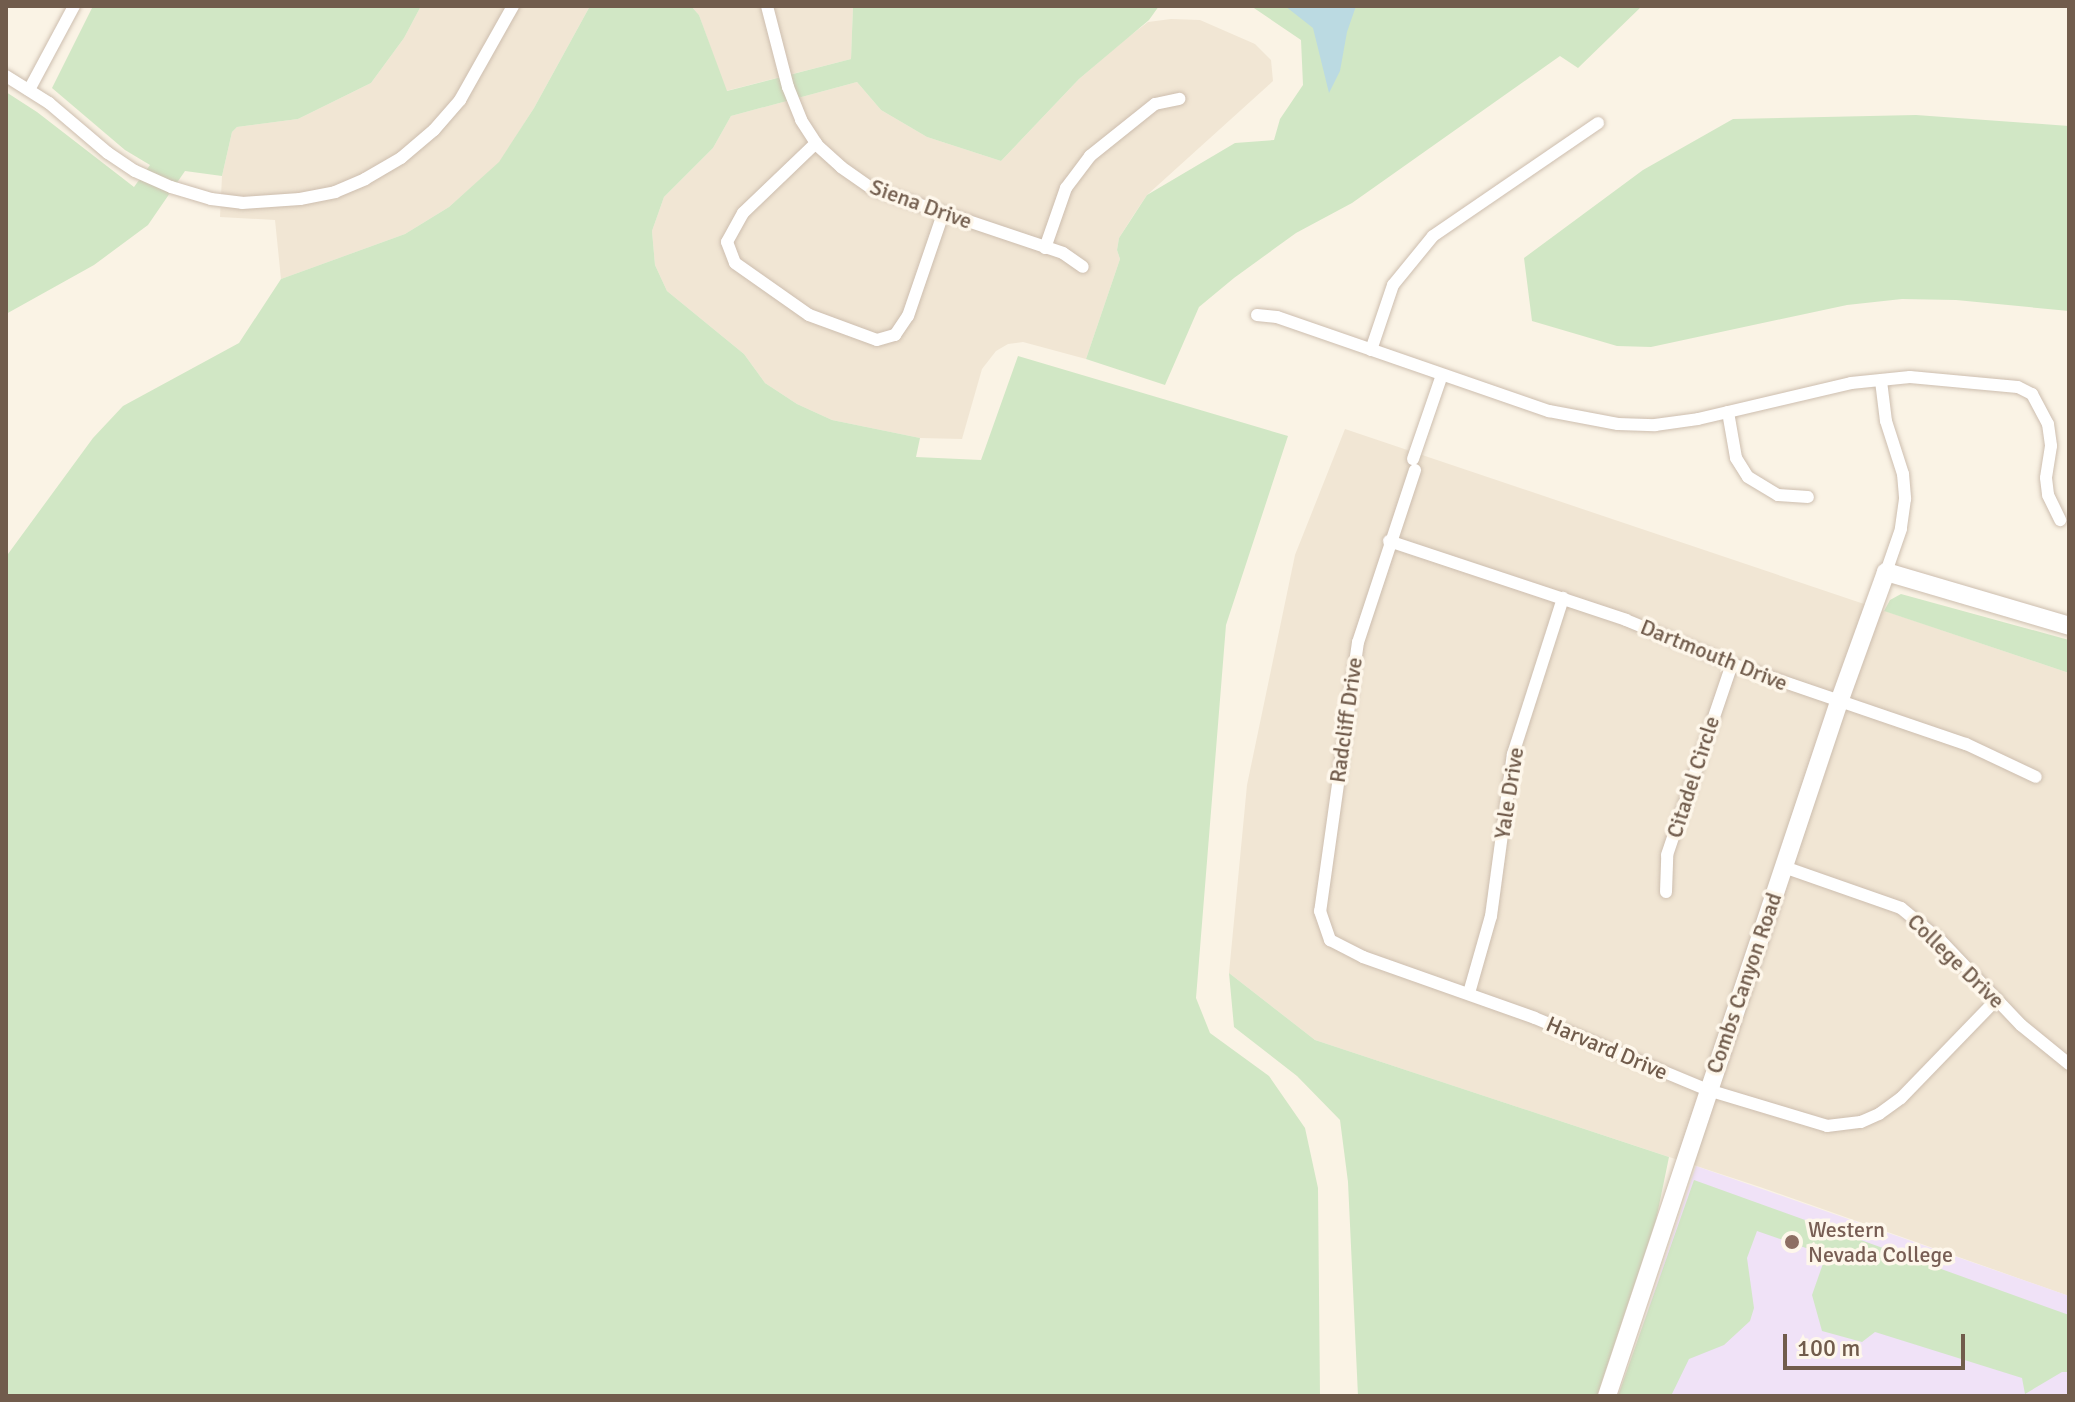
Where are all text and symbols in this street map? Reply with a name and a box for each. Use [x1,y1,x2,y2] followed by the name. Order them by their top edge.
[866,173,976,235] street label: Siena Drive
[1637,614,1791,696] street label: Dartmouth Drive
[1324,656,1368,784] street label: Radcliff Drive
[1661,713,1725,841] street label: Citadel Circle
[1489,745,1529,841] street label: Yale Drive
[1701,889,1787,1077] street label: Combs Canyon Road
[1902,908,2010,1014] street label: College Drive
[1542,1011,1672,1085] street label: Harvard Drive
[1808,1216,1953,1268] place label: Western Nevada College
[1783,1233,1801,1251] marker: Western Nevada College
[1787,1318,1969,1368] scale bar
[1797,1333,1860,1363] text: 100 m

